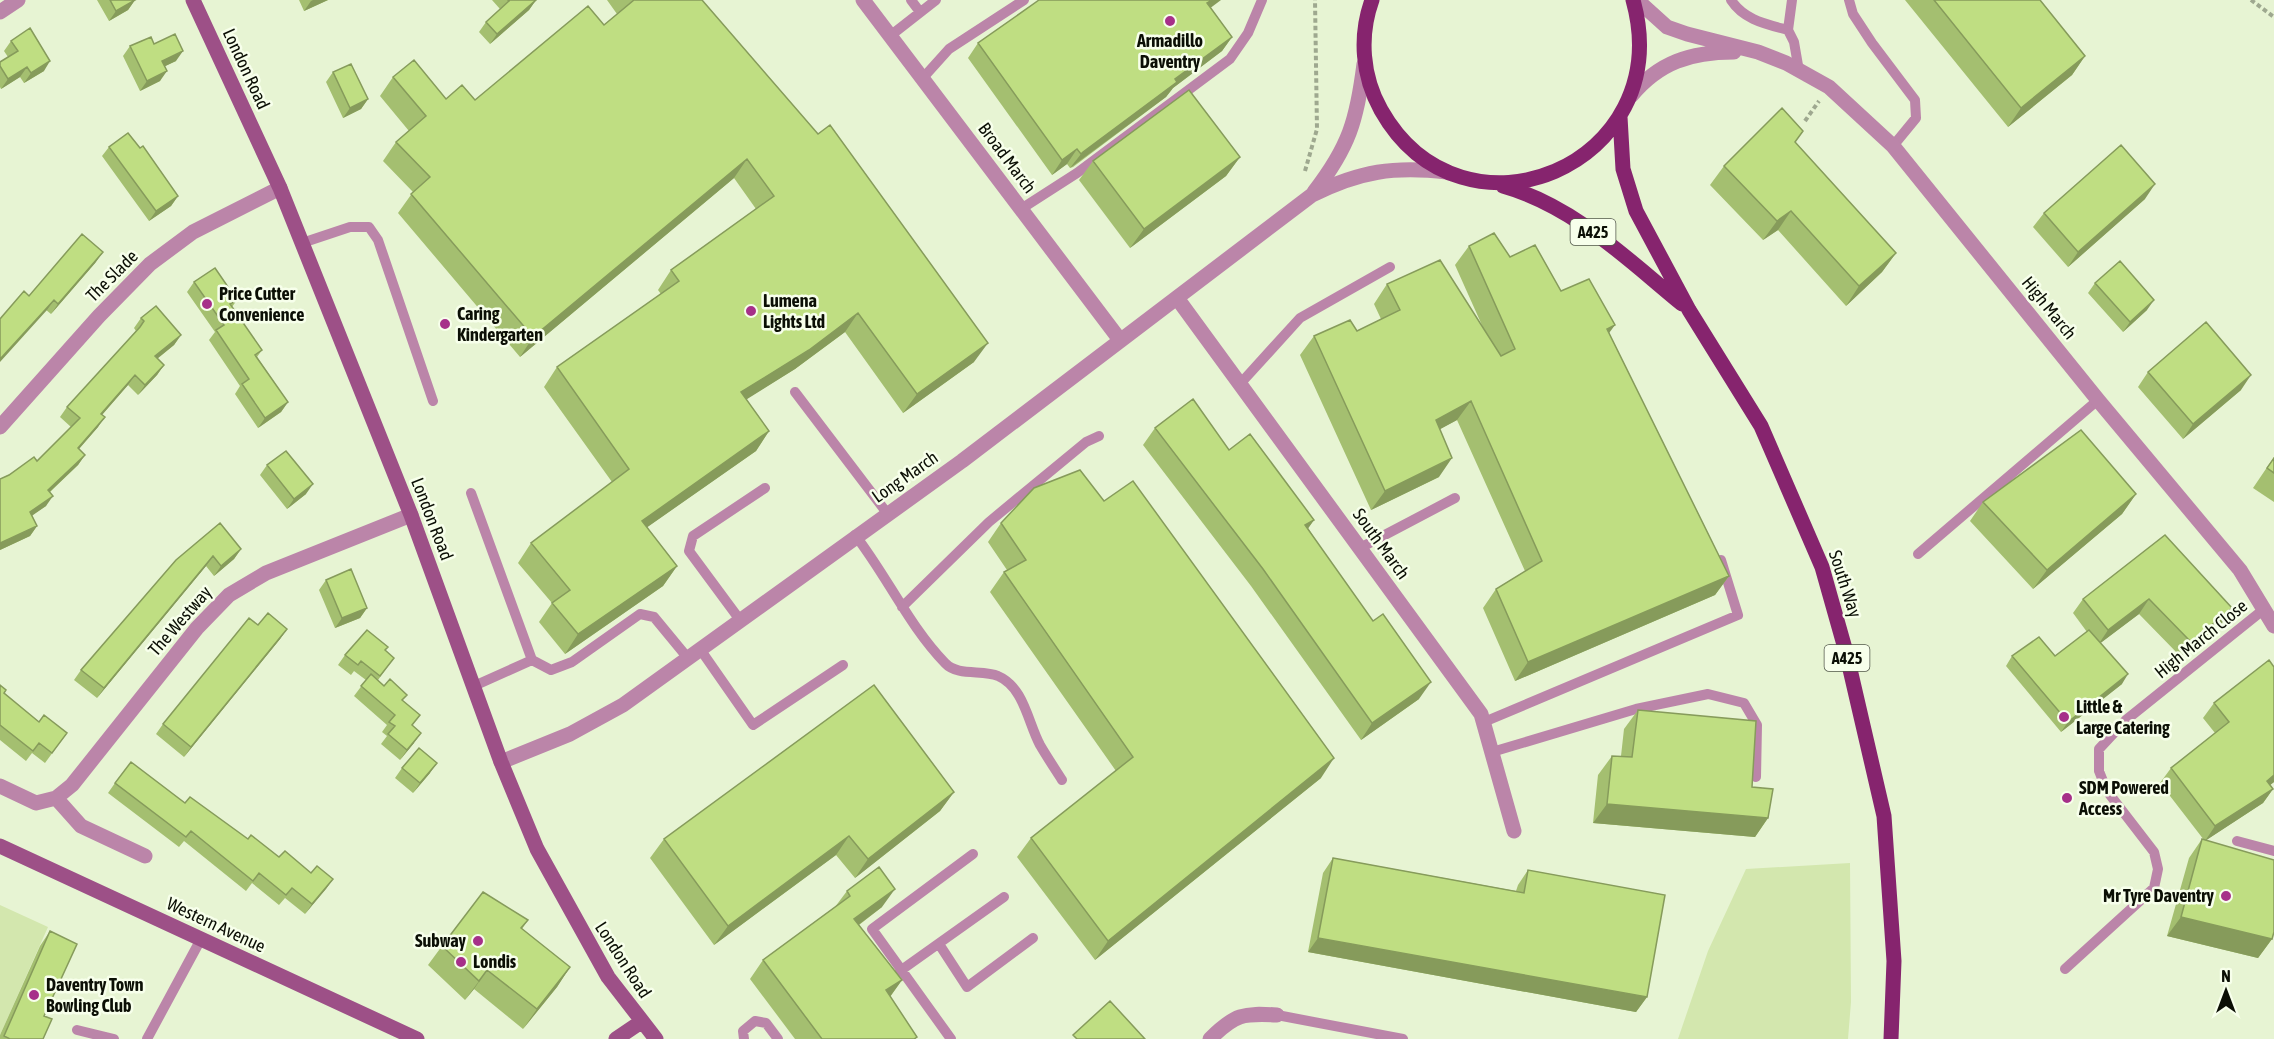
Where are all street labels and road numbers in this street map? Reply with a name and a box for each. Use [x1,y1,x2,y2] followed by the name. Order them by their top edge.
[219,25,274,113] street label: London Road
[974,118,1041,197] street label: Broad March
[1570,219,1616,245] road number: A425
[81,245,142,306] street label: The Slade
[2018,272,2081,343] street label: High March
[868,446,942,507] street label: Long March
[407,475,458,563] street label: London Road
[1349,504,1414,583] street label: South March
[1825,548,1866,620] street label: South Way
[144,582,216,660] street label: The Westway
[2150,595,2251,682] street label: High March Close
[1824,645,1870,671] road number: A425
[163,893,269,957] street label: Western Avenue
[591,918,656,1002] street label: London Road

